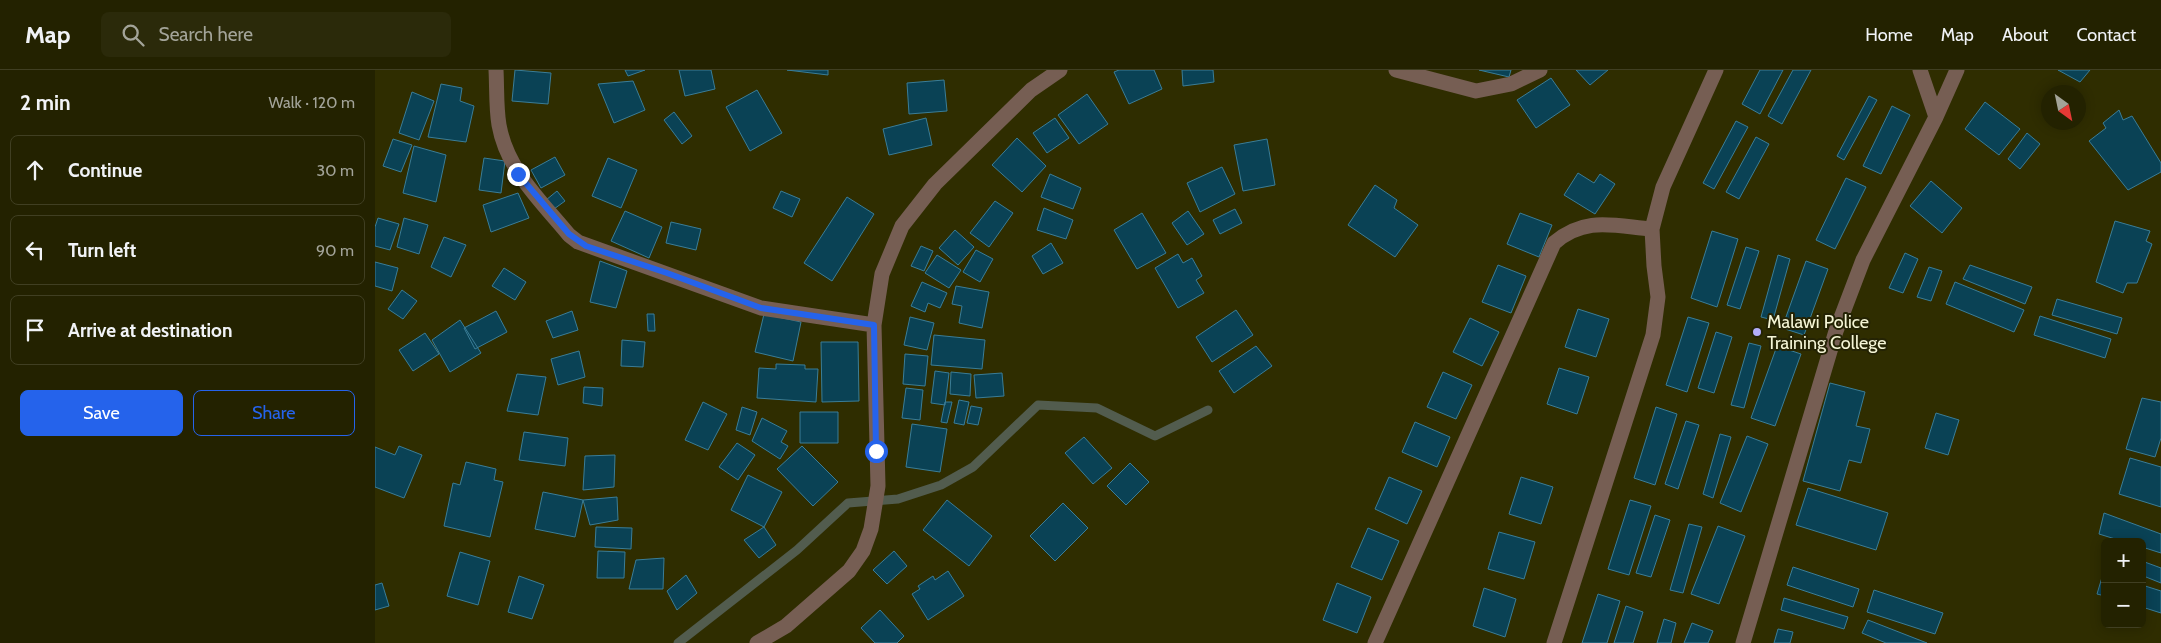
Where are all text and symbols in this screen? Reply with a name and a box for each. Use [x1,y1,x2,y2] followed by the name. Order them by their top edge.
[101,12,451,57] search box
[25,20,71,49] text: Map
[119,21,147,49] icon: search
[159,23,253,46] text: Search here
[1865,24,1913,46] text: Home
[1941,24,1974,46] text: Map
[2002,24,2048,46] text: About
[2076,24,2136,46] text: Contact
[2041,85,2086,130] north arrow
[20,90,71,115] text: 2 min
[268,93,355,112] text: Walk · 120 m
[21,156,49,184] icon: ahead
[68,159,142,182] text: Continue
[317,161,354,180] text: 30 m
[507,163,530,186] route end
[21,236,49,264] icon: left
[68,239,136,262] text: Turn left
[316,241,354,260] text: 90 m
[1767,311,1887,354] place label: Malawi Police Training College
[21,316,49,344] icon: arrive
[68,319,232,342] text: Arrive at destination
[1751,326,1763,338] marker: Malawi Police Training College
[20,390,183,436] button: Save
[193,390,355,436] button: Share
[865,440,888,463] route start
[2101,538,2146,628] map controls
[2101,538,2146,583] button: +
[2101,583,2146,628] button: −

